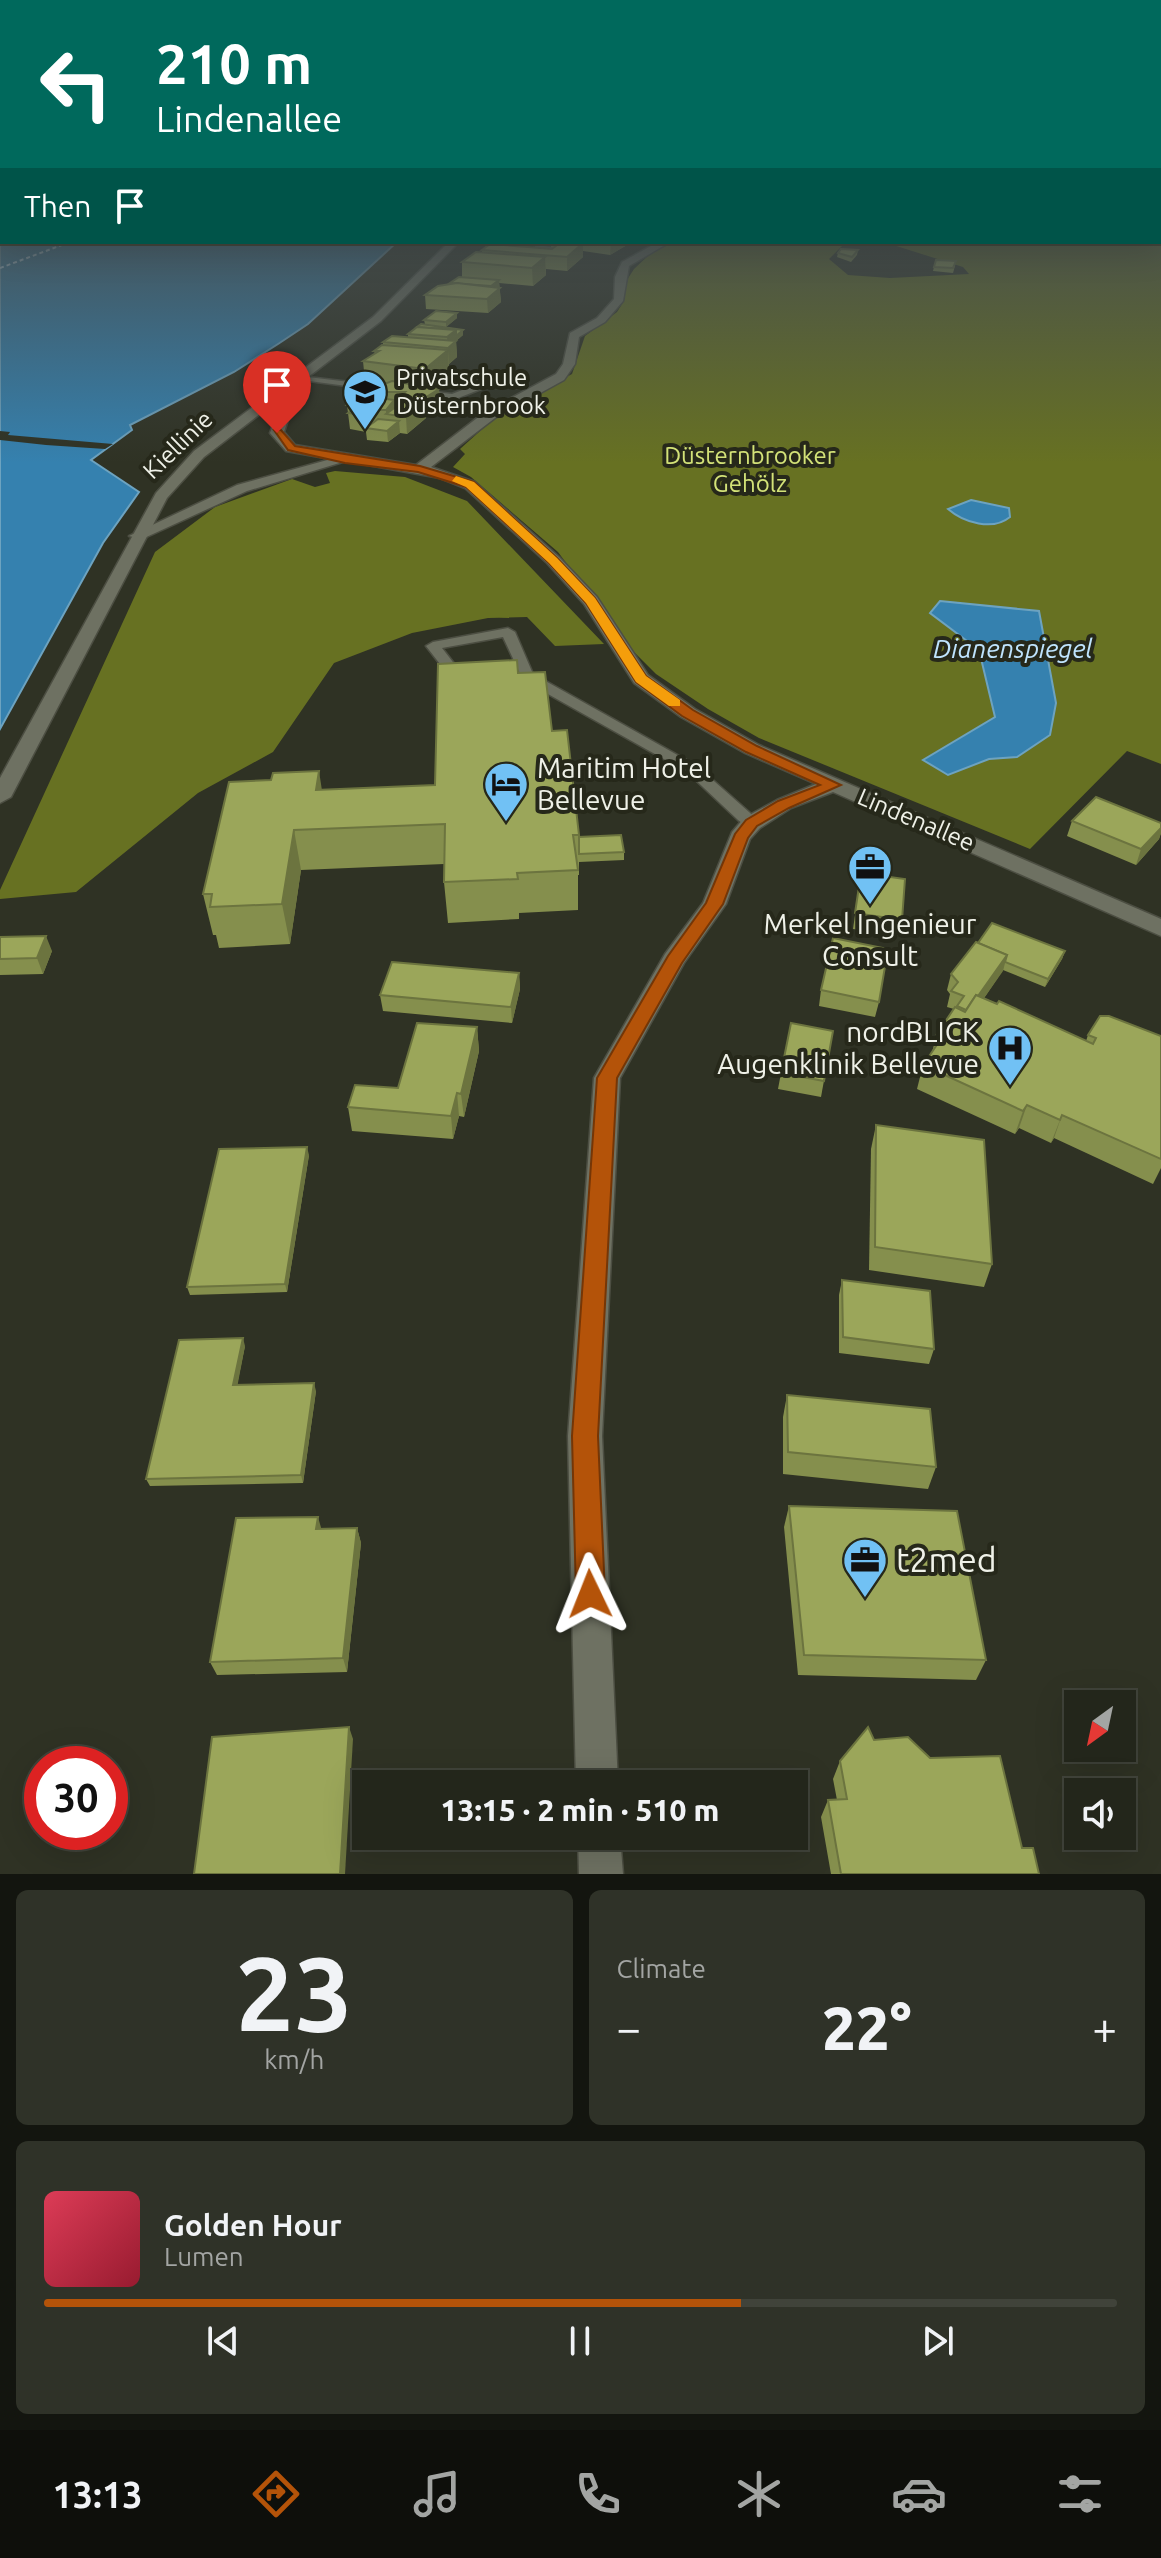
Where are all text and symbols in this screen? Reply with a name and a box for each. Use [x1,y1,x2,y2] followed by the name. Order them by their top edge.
[24,32,128,136] icon: left
[156,32,312,95] text: 210 m
[156,98,342,139] text: Lindenallee
[108,184,152,228] icon: arrive
[24,189,92,223] text: Then
[243,351,311,433] pin
[255,363,299,407] icon: arrive
[396,364,546,419] place label: Privatschule Düsternbrook
[341,368,389,431] school or university icon: Privatschule Düsternbrook
[138,405,218,484] street label: Kiellinie
[664,442,836,497] park label: Düsternbrooker Gehölz
[933,634,1093,663] water label: Dianenspiegel
[537,752,711,815] place label: Maritim Hotel Bellevue
[482,760,530,823] hotel icon: Maritim Hotel Bellevue
[854,783,979,856] street label: Lindenallee
[846,843,894,906] office icon: Merkel Ingenieur Consult
[764,908,977,971] place label: Merkel Ingenieur Consult
[717,1016,979,1079] place label: nordBLICK Augenklinik Bellevue
[986,1024,1034,1087] hospital icon: nordBLICK Augenklinik Bellevue
[841,1536,889,1599] office icon: t2med
[896,1540,997,1578] place label: t2med
[548,1552,632,1636] position arrow
[1064,1690,1136,1762] north arrow
[1064,1690,1136,1850] map controls
[24,1746,128,1850] speed limit sign: 30
[1064,1778,1136,1850] button: sound
[441,1793,719,1827] text: 13:15 · 2 min · 510 m
[236,1934,353,2051] text: 23
[617,1954,706,1983] text: Climate
[822,1994,911,2061] text: 22°
[617,2003,641,2052] text: −
[1092,2003,1117,2052] text: +
[264,2045,324,2074] text: km/h
[164,2208,342,2242] text: Golden Hour
[164,2242,244,2271] text: Lumen
[201,2319,245,2363] icon: previous
[558,2319,602,2363] icon: pause
[916,2319,960,2363] icon: next
[248,2466,304,2522] icon: directions
[409,2466,465,2522] icon: music
[570,2466,626,2522] icon: phone
[731,2466,787,2522] icon: climate
[891,2466,947,2522] icon: car
[1052,2466,1108,2522] icon: filters
[52,2474,143,2515] text: 13:13

